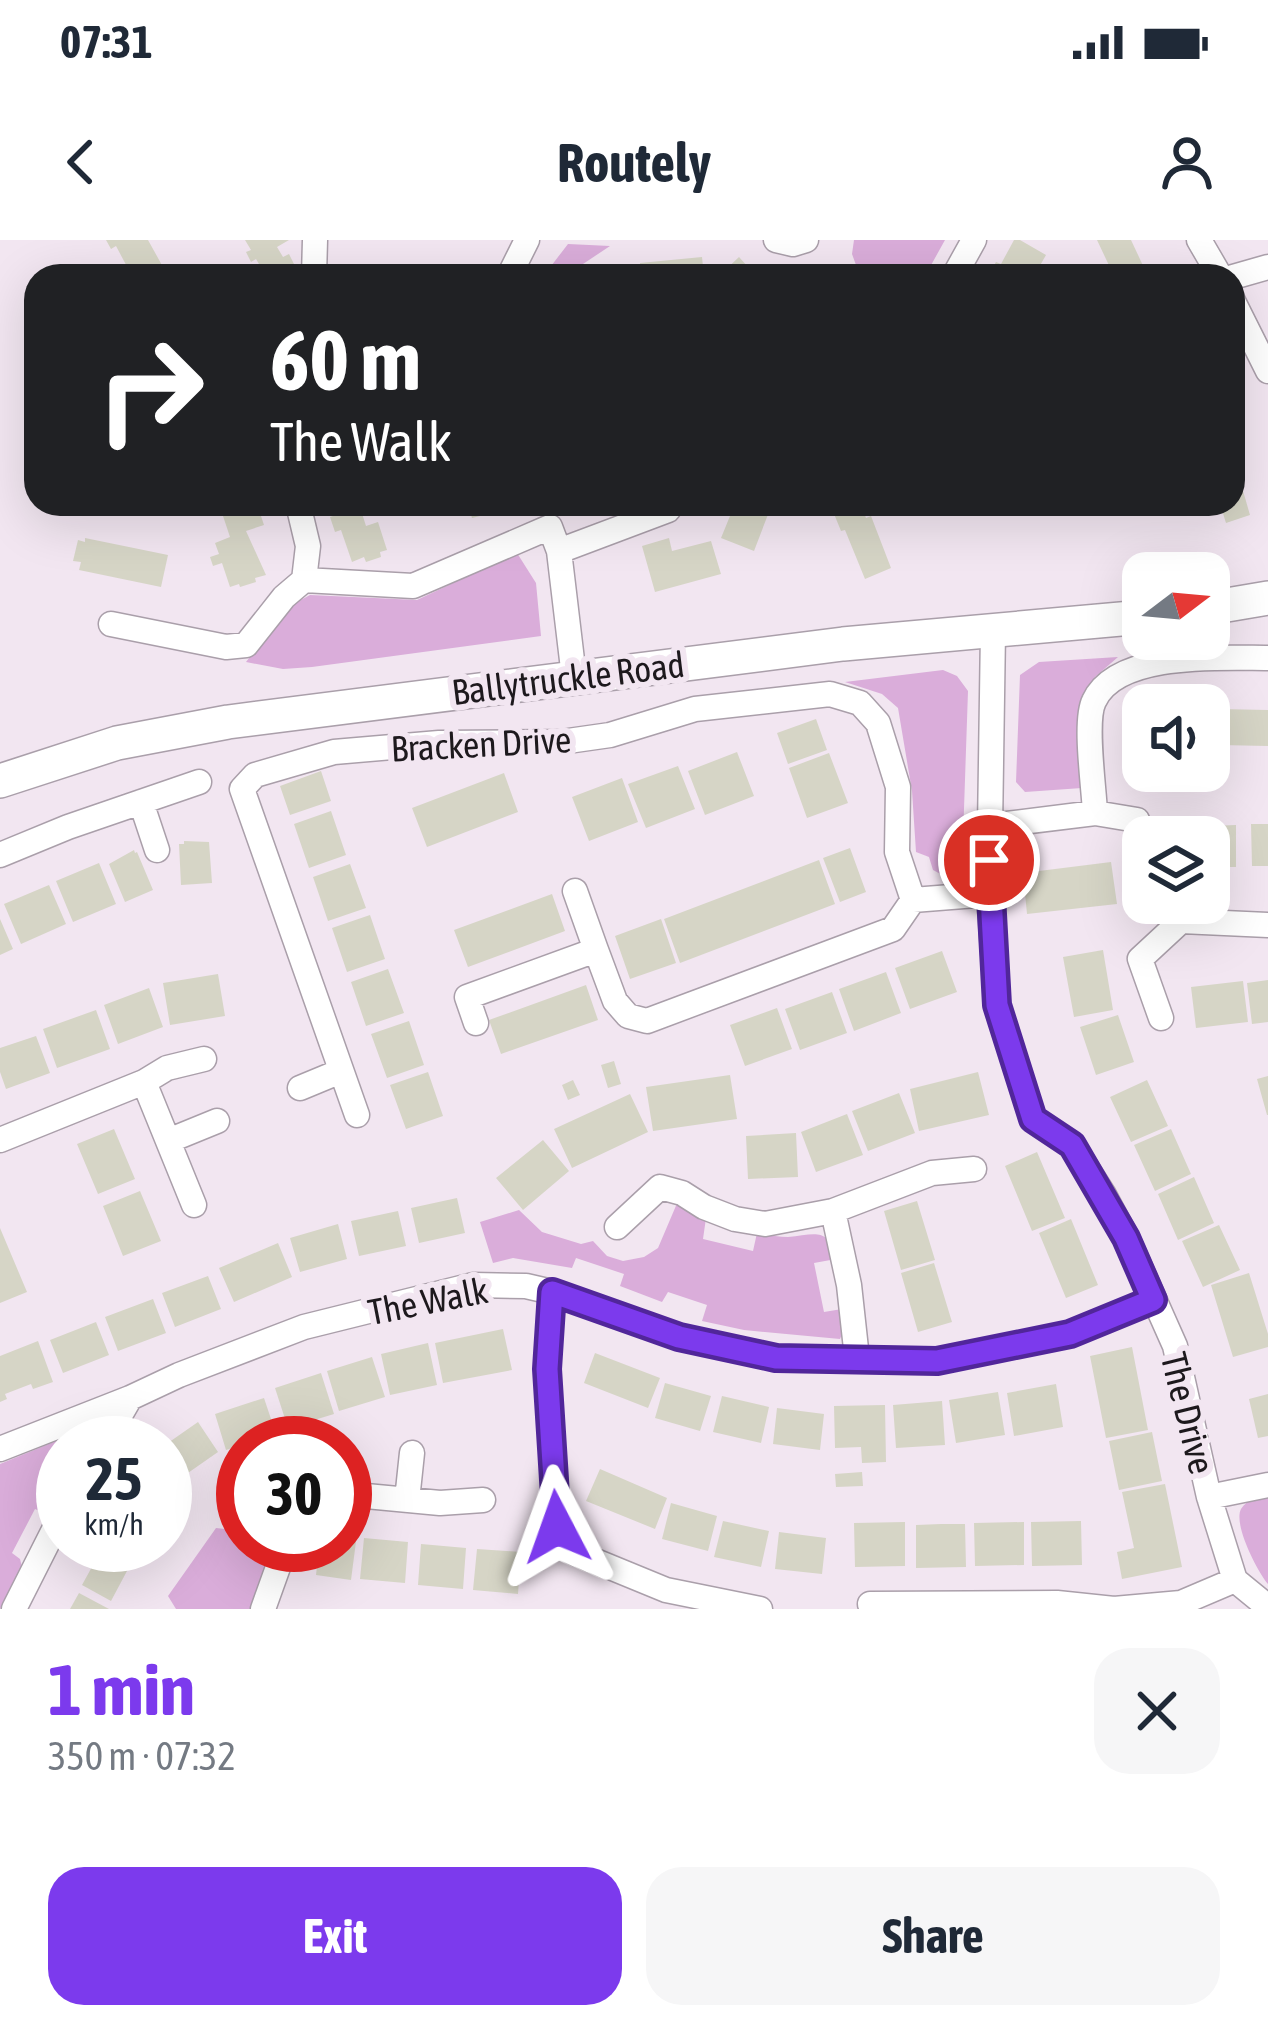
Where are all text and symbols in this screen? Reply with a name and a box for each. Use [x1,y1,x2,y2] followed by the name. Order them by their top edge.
[60,16,153,68] text: 07:31
[48,129,114,195] icon: back
[1154,129,1220,195] icon: person
[557,132,711,193] text: Routely
[72,312,228,468] icon: right
[270,312,421,408] text: 60 m
[270,411,451,472] text: The Walk
[1122,552,1230,660] north arrow
[1122,552,1230,924] map controls
[449,643,687,713] street label: Ballytruckle Road
[1122,684,1230,792] button: sound
[390,718,572,770] street label: Bracken Drive
[938,809,1040,911] pin
[1122,816,1230,924] button: layers
[956,827,1022,893] icon: arrive
[365,1269,492,1333] street label: The Walk
[1153,1348,1223,1478] street label: The Drive
[216,1416,372,1572] speed limit sign: 30
[86,1444,142,1513] text: 25
[494,1464,620,1590] position arrow
[84,1507,144,1541] text: km/h
[48,1648,195,1730] text: 1 min
[1094,1648,1220,1774] button: close
[48,1734,236,1778] text: 350 m · 07:32
[48,1867,622,2005] button: Exit
[646,1867,1220,2005] button: Share

